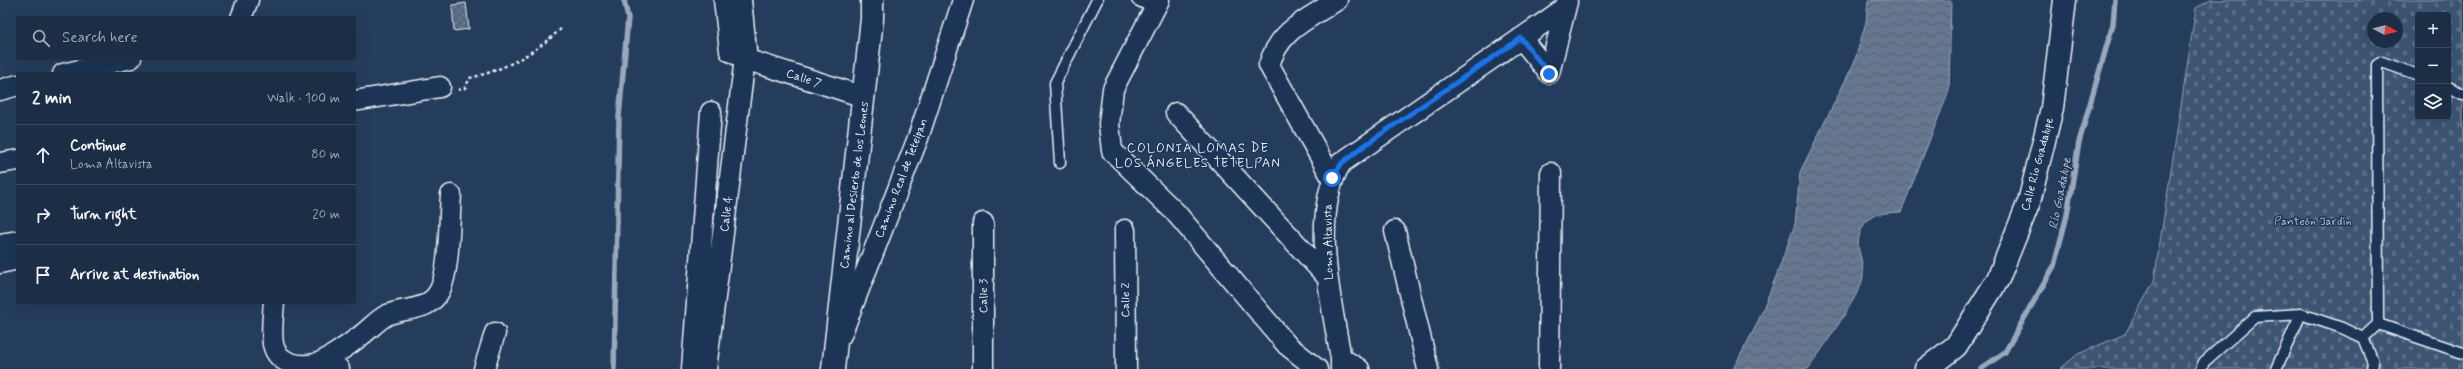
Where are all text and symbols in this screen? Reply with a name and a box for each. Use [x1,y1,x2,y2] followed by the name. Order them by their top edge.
[2367,12,2403,48] north arrow
[2415,12,2451,120] map controls
[2415,12,2451,48] button: +
[16,16,356,60] search box
[30,27,52,49] icon: search
[62,28,138,48] text: Search here
[2415,48,2451,84] button: −
[1540,65,1558,83] route end
[784,66,823,92] street label: Calle 7
[2415,84,2451,120] button: layers
[32,87,72,109] text: 2 min
[267,90,340,107] text: Walk · 100 m
[837,101,873,270] street label: Camino al Desierto de los Leones
[2018,115,2058,213] street label: Calle Río Guadalupe
[872,116,932,240] street label: Camino Real de Tetelpan
[70,136,126,156] text: Continue
[1115,140,1281,172] district label: COLONIA LOMAS DE LOS ÁNGELES TETELPAN
[32,144,54,166] icon: ahead
[311,146,340,163] text: 80 m
[2045,155,2076,231] water label: Río Guadalupe
[70,156,153,173] text: Loma Altavista
[1323,169,1341,187] route start
[717,195,737,233] street label: Calle 4
[32,204,54,226] icon: right
[1320,204,1338,280] street label: Loma Altavista
[70,205,137,225] text: Turn right
[312,206,340,223] text: 20 m
[2274,214,2352,230] park label: Panteón Jardín
[32,264,54,286] icon: arrive
[70,265,199,285] text: Arrive at destination
[976,278,992,313] street label: Calle 3
[1118,282,1134,317] street label: Calle 2

